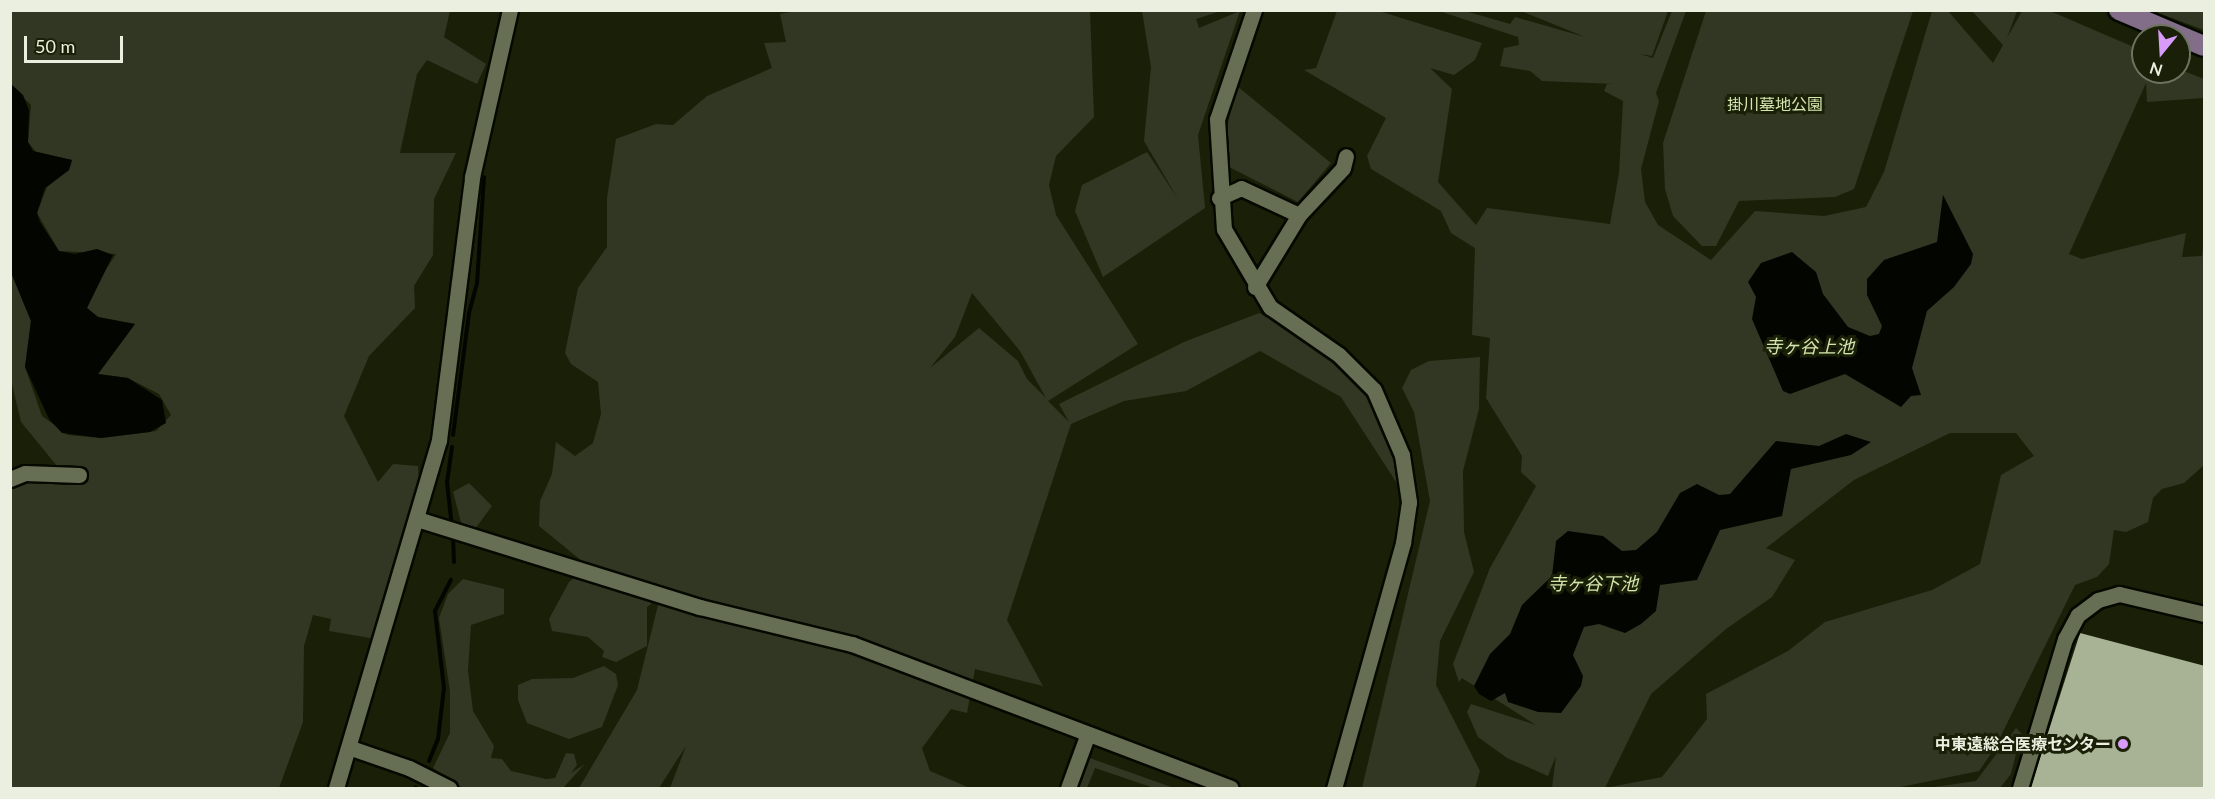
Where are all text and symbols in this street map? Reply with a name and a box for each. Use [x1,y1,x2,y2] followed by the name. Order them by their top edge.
[27,24,126,62] scale bar
[2131,24,2191,84] north arrow
[35,35,75,57] text: 50 m
[2147,59,2165,81] text: N
[1727,94,1823,114] park label: 掛川墓地公園
[1764,335,1854,357] water label: 寺ヶ谷上池
[1548,572,1638,594] water label: 寺ヶ谷下池
[1935,734,2111,754] place label: 中東遠総合医療センター
[2116,737,2130,751] marker: 中東遠総合医療センター

